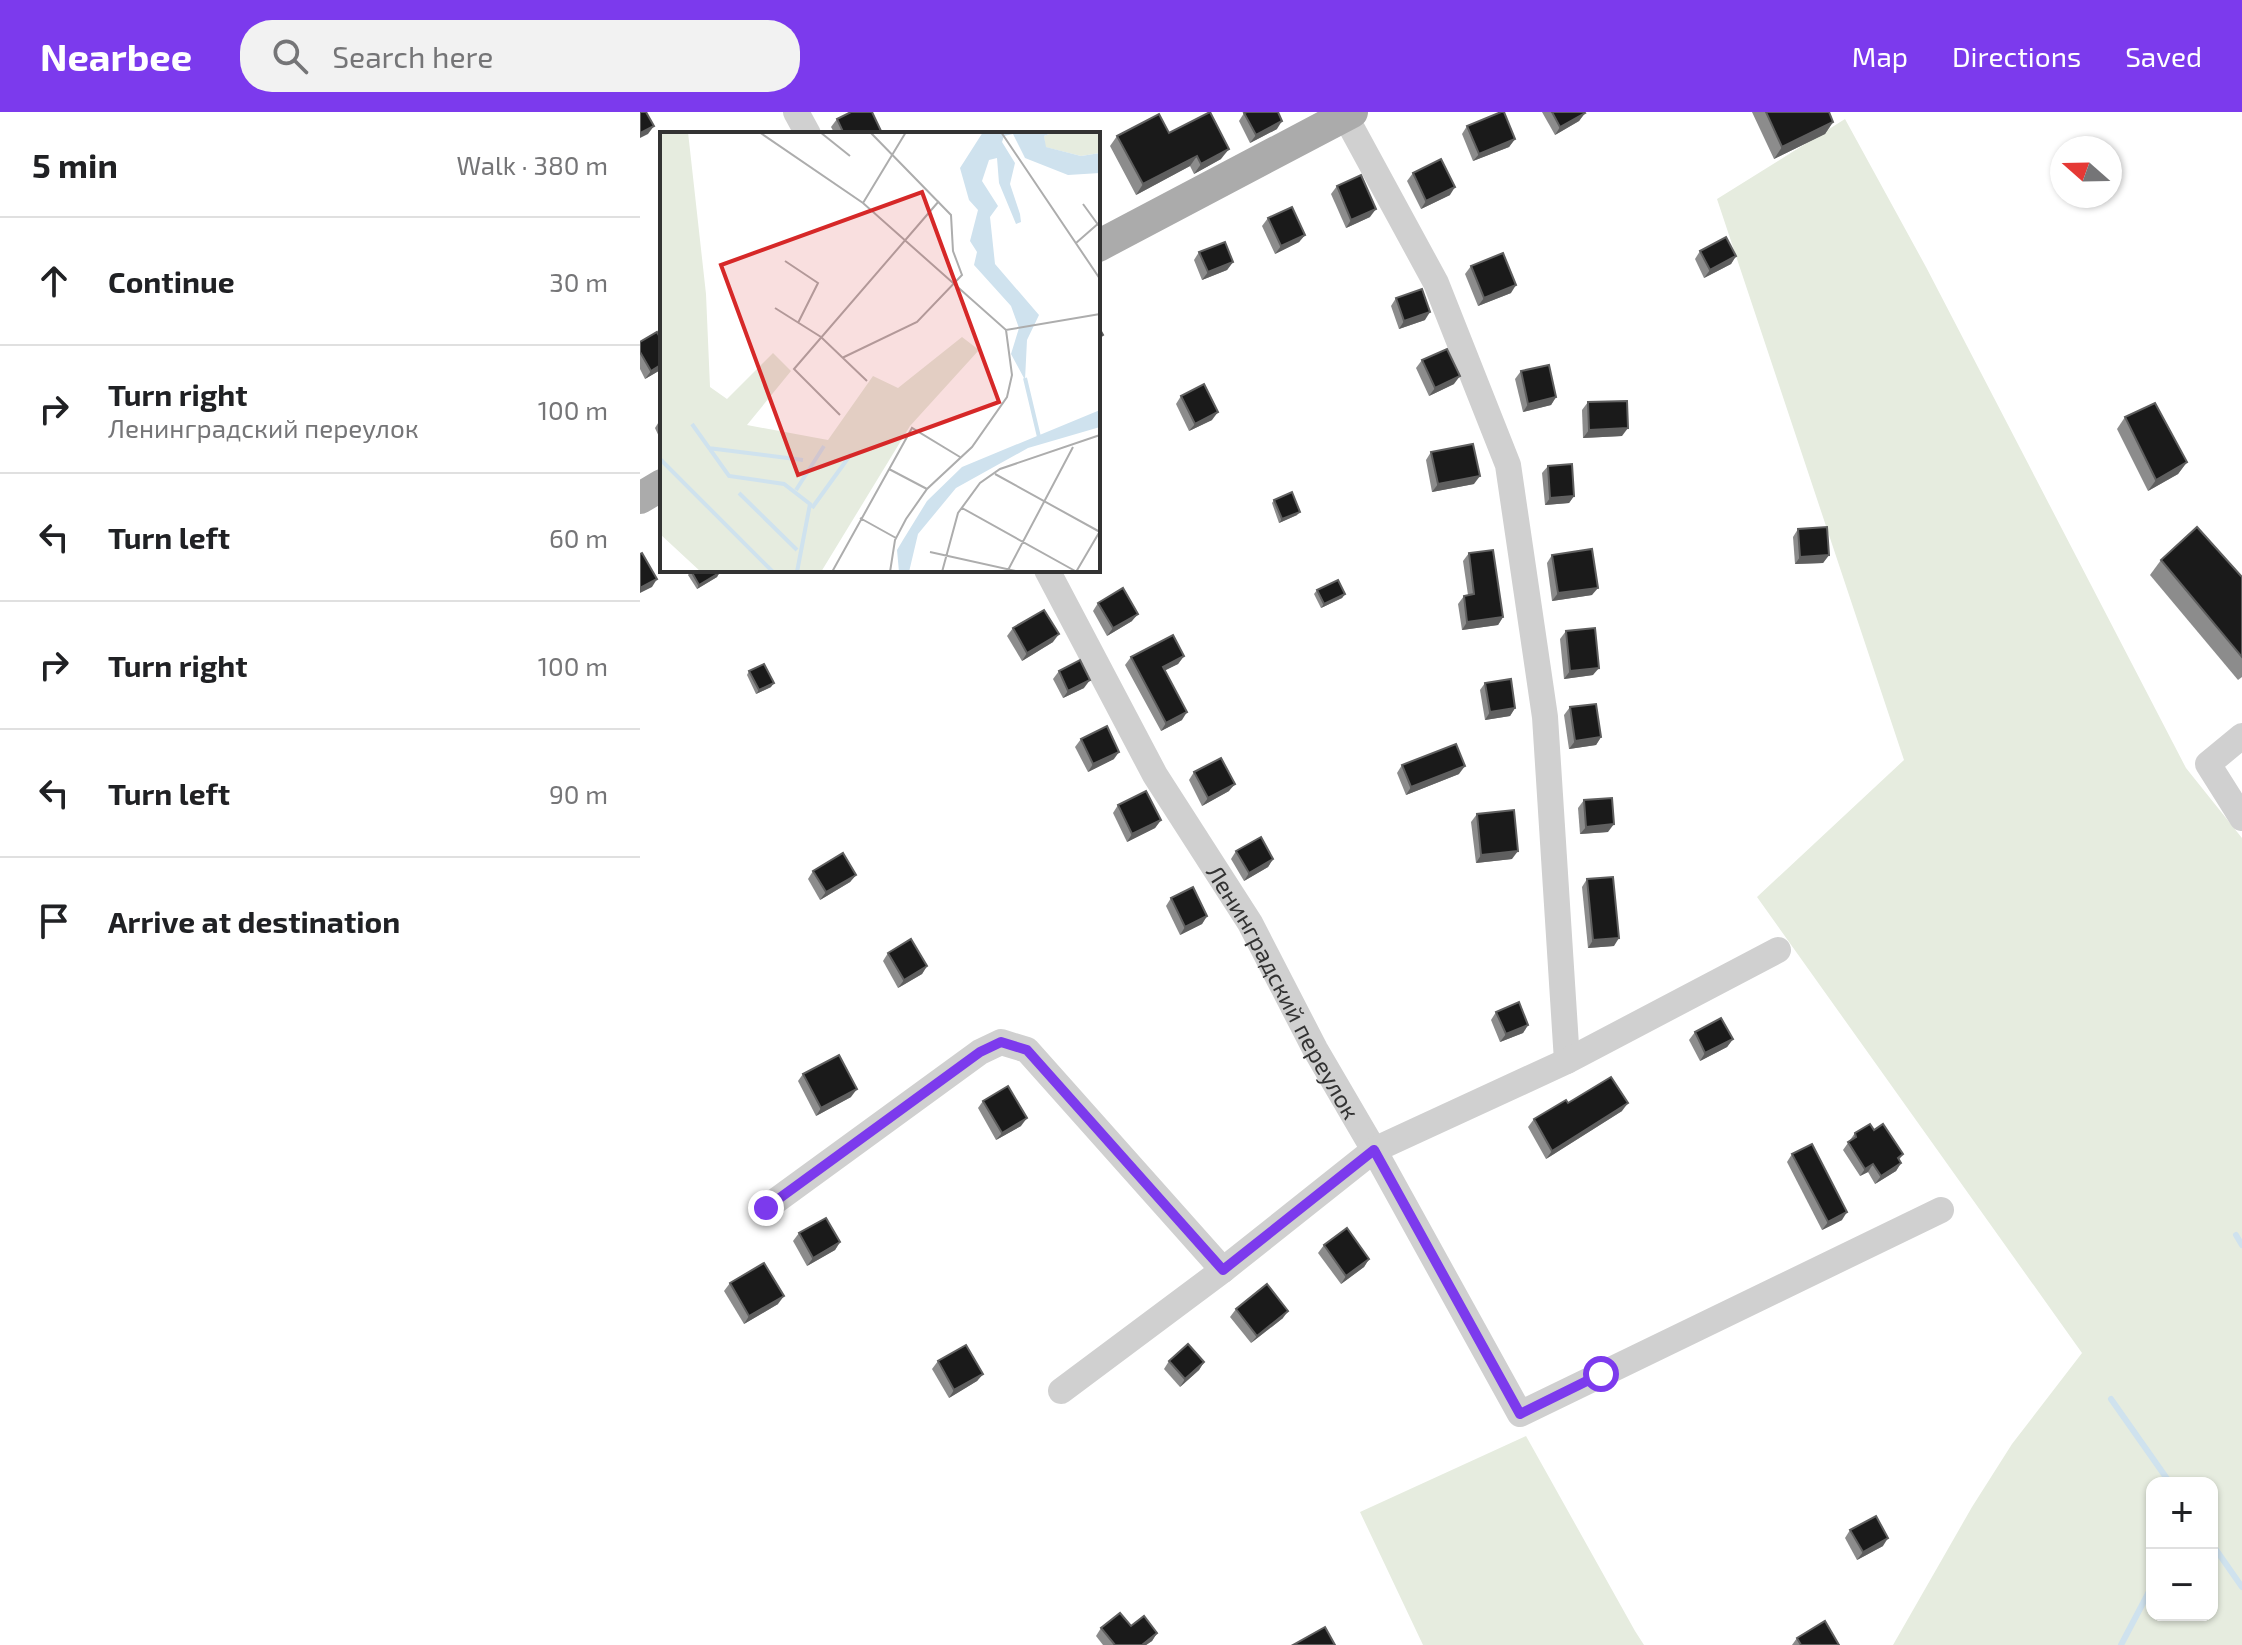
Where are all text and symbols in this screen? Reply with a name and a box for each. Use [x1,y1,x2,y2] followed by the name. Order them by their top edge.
[240,20,800,92] search box
[40,33,192,79] text: Nearbee
[268,34,312,78] icon: search
[332,38,493,74] text: Search here
[1852,39,1908,73] text: Map
[1952,39,2081,73] text: Directions
[2125,39,2202,73] text: Saved
[660,132,1100,572] inset map
[2050,136,2122,208] north arrow
[32,144,118,185] text: 5 min
[456,149,608,180] text: Walk · 380 m
[32,259,76,303] icon: ahead
[108,263,235,299] text: Continue
[549,266,608,297] text: 30 m
[108,376,248,412] text: Turn right
[32,387,76,431] icon: right
[538,394,608,425] text: 100 m
[108,412,419,443] text: Ленинградский переулок
[32,515,76,559] icon: left
[108,519,230,555] text: Turn left
[549,522,608,553] text: 60 m
[32,643,76,687] icon: right
[108,647,248,683] text: Turn right
[538,650,608,681] text: 100 m
[32,771,76,815] icon: left
[108,775,230,811] text: Turn left
[549,778,608,809] text: 90 m
[1202,859,1367,1124] street label: Ленинградский переулок
[32,899,76,943] icon: arrive
[108,903,400,939] text: Arrive at destination
[748,1190,784,1226] route end
[1583,1356,1619,1392] route start
[2146,1477,2218,1621] map controls
[2146,1477,2218,1549] button: +
[2146,1549,2218,1621] button: −

